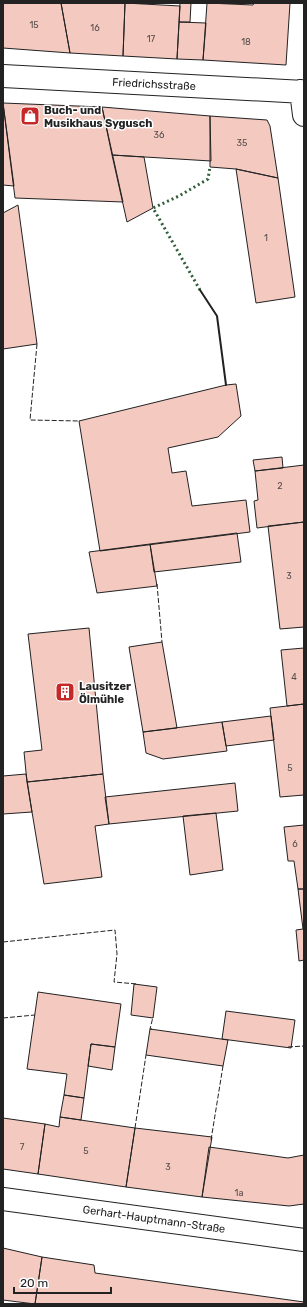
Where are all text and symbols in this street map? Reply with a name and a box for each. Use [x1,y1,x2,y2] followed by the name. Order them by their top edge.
[29,20,39,30] house number: 15
[90,23,100,33] house number: 16
[147,34,156,44] house number: 17
[241,37,251,47] house number: 18
[112,76,196,93] street label: Friedrichsstraße
[44,104,152,130] place label: Buch- und Musikhaus Sygusch
[19,105,41,127] shop icon: Buch- und Musikhaus Sygusch
[154,130,165,140] house number: 36
[237,138,247,148] house number: 35
[264,233,268,243] house number: 1
[277,481,283,491] house number: 2
[286,571,292,581] house number: 3
[291,672,297,682] house number: 4
[79,680,131,706] place label: Lausitzer Ölmühle
[54,681,76,703] building icon: Lausitzer Ölmühle
[287,763,293,773] house number: 5
[292,839,298,849] house number: 6
[20,1142,25,1152] house number: 7
[83,1146,89,1156] house number: 5
[165,1162,171,1172] house number: 3
[235,1188,243,1198] house number: 1a
[82,1203,226,1236] street label: Gerhart-Hauptmann-Straße
[14,1269,111,1295] scale bar
[20,1276,48,1290] text: 20 m

